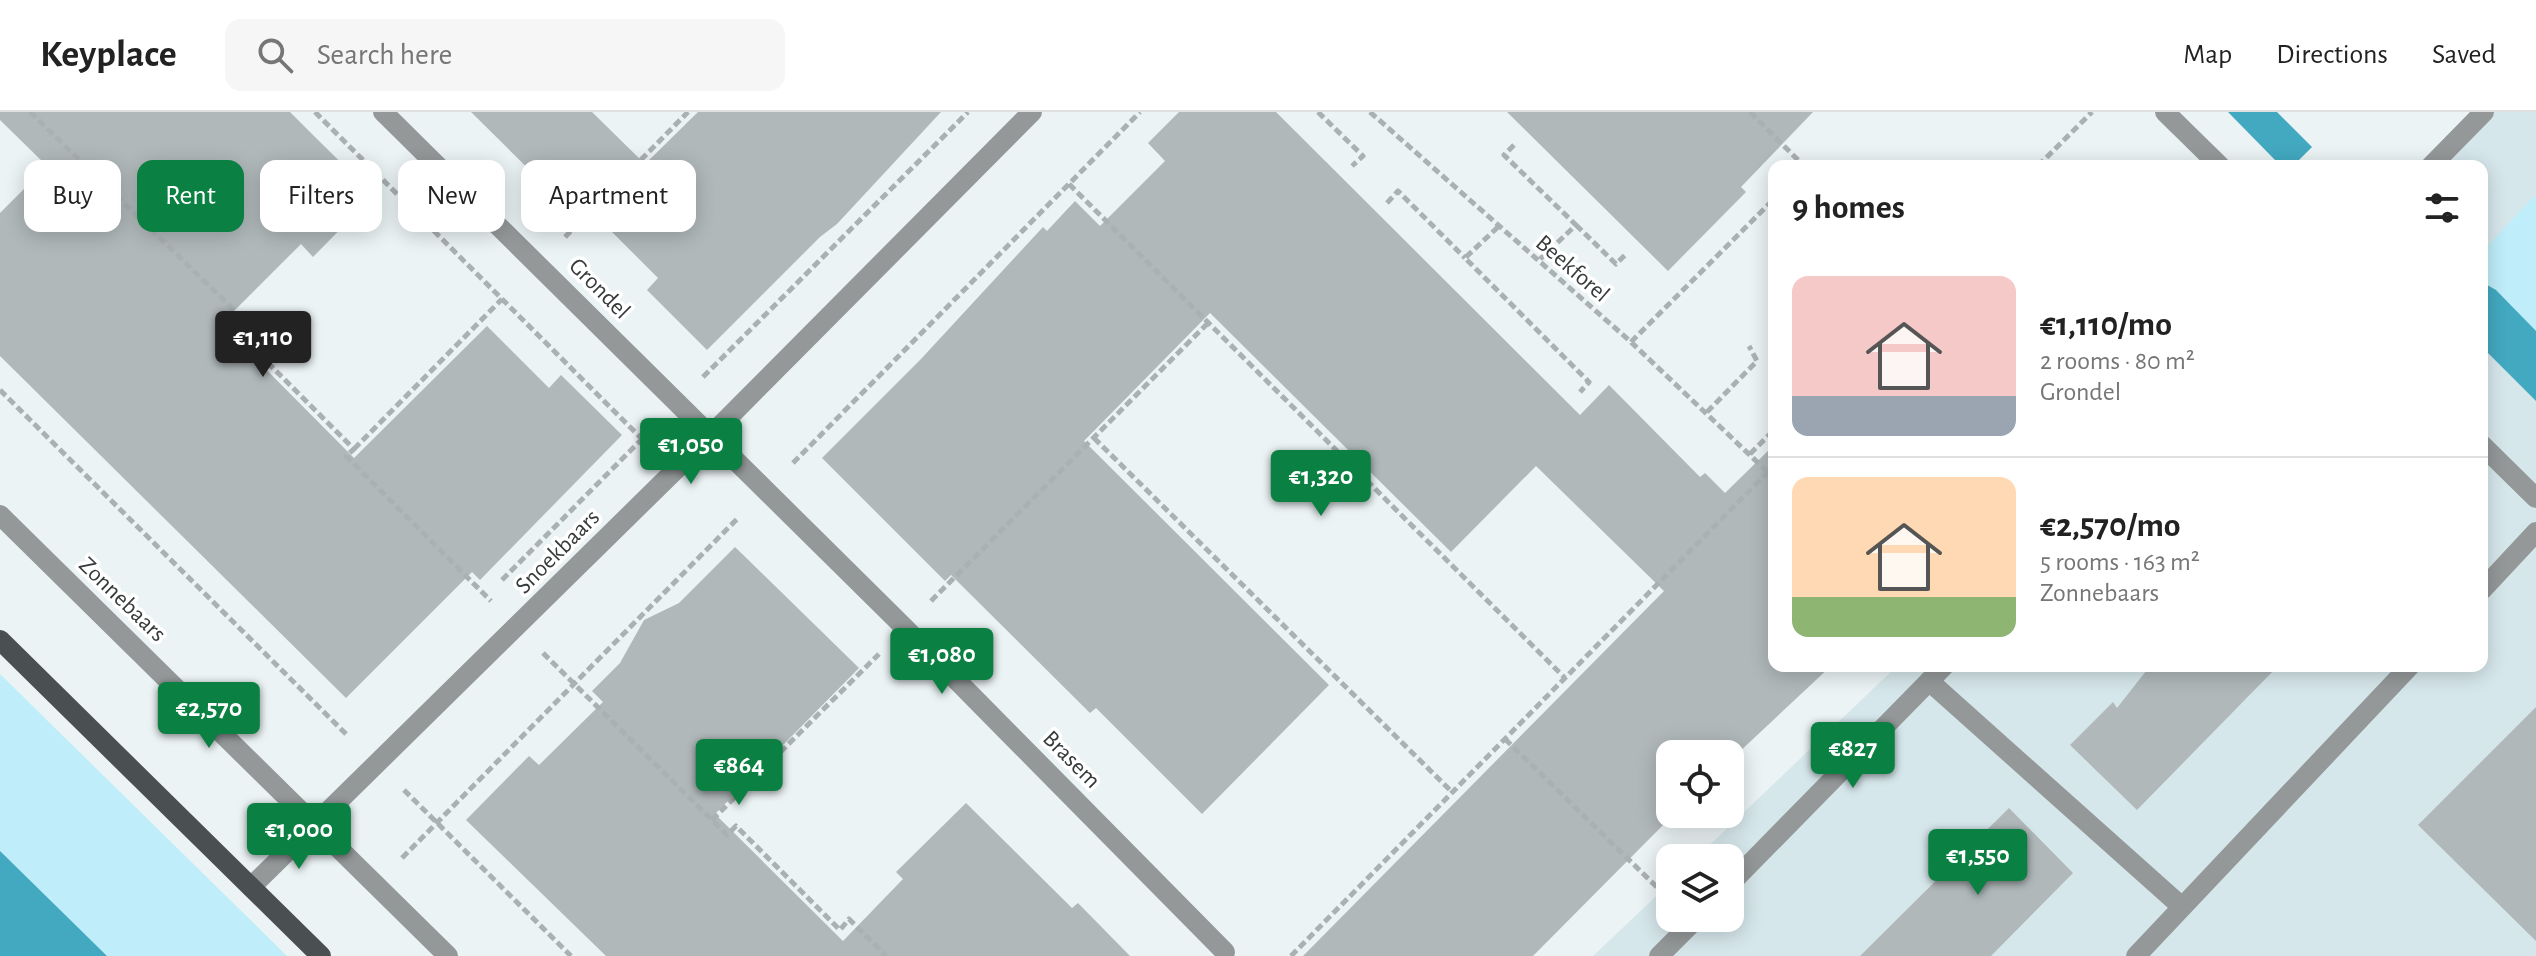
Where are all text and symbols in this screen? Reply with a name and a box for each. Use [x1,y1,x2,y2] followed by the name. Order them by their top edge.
[225,19,785,91] search box
[253,33,297,77] icon: search
[40,36,177,74] text: Keyplace
[317,40,452,70] text: Search here
[2183,41,2232,69] text: Map
[2276,41,2388,69] text: Directions
[2432,41,2496,69] text: Saved
[24,160,121,232] chip: Buy
[137,160,244,232] chip: Rent
[260,160,382,232] chip: Filters
[398,160,505,232] chip: New
[521,160,696,232] chip: Apartment
[2420,186,2464,230] icon: filters
[1792,191,1905,225] text: 9 homes
[1531,231,1614,307] street label: Beekforel
[564,254,634,324] street label: Grondel
[1856,308,1952,404] icon: home
[2040,308,2172,342] text: €1,110/mo
[198,311,328,379] pin: €1,110
[233,324,293,350] text: €1,110
[2040,348,2195,374] text: 2 rooms · 80 m²
[2040,379,2121,405] text: Grondel
[626,418,756,486] pin: €1,050
[658,431,724,457] text: €1,050
[1256,450,1386,518] pin: €1,320
[1289,463,1353,489] text: €1,320
[511,505,604,598] street label: Snoekbaars
[1856,509,1952,605] icon: home
[2040,509,2181,543] text: €2,570/mo
[2040,549,2200,575] text: 5 rooms · 163 m²
[74,553,170,647] street label: Zonnebaars
[2040,580,2159,606] text: Zonnebaars
[877,628,1007,696] pin: €1,080
[908,641,976,667] text: €1,080
[144,682,274,750] pin: €2,570
[176,695,242,721] text: €2,570
[1806,722,1900,790] pin: €827
[1038,726,1105,793] street label: Brasem
[1829,735,1877,761] text: €827
[692,739,786,807] pin: €864
[1656,740,1744,932] map controls
[1656,740,1744,828] button: locate
[714,752,764,778] text: €864
[234,803,364,871] pin: €1,000
[265,816,333,842] text: €1,000
[1913,829,2043,897] pin: €1,550
[1946,842,2010,868] text: €1,550
[1656,844,1744,932] button: layers

